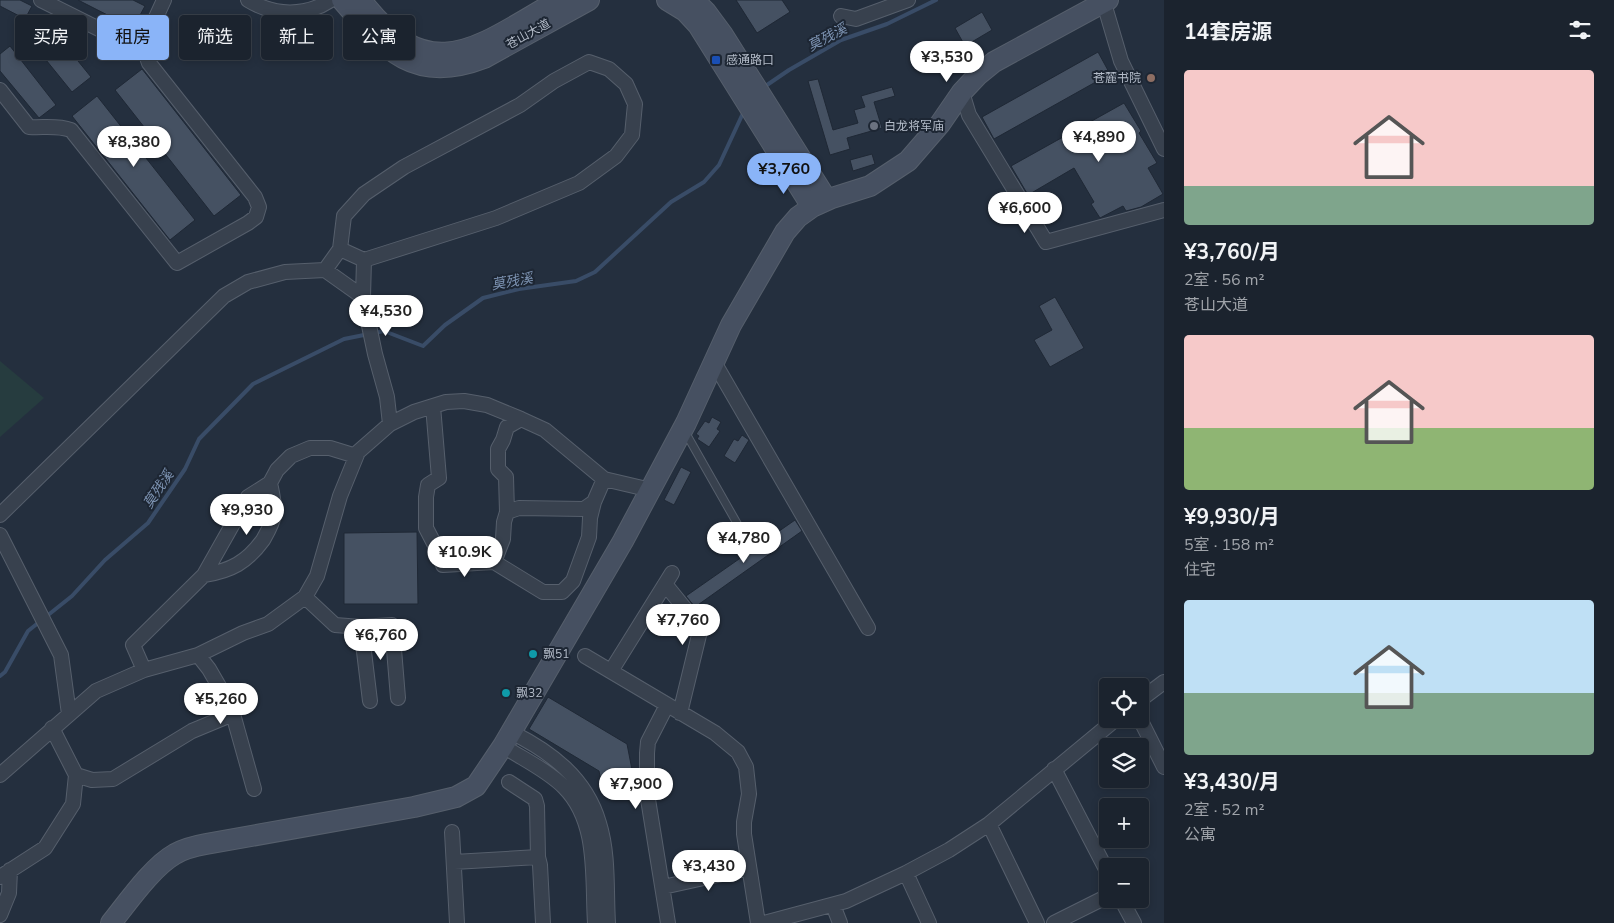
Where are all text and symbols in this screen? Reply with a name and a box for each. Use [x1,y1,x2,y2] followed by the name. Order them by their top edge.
[15,15,87,60] chip: 买房
[97,15,169,60] chip: 租房
[179,15,251,60] chip: 筛选
[261,15,333,60] chip: 新上
[343,15,415,60] chip: 公寓
[503,15,553,53] street label: 苍山大道
[1566,16,1594,44] icon: filters
[804,18,852,56] water label: 莫残溪
[1184,18,1272,46] text: 14套房源
[906,41,988,83] pin: ¥3,530
[921,46,973,68] text: ¥3,530
[726,52,774,68] place label: 感通路口
[710,54,722,66] marker: 感通路口
[1093,70,1141,86] place label: 苍麓书院
[1145,72,1157,84] marker: 苍麓书院
[1344,102,1434,192] icon: home
[884,118,944,134] place label: 白龙将军庙
[868,120,880,132] marker: 白龙将军庙
[1058,120,1140,163] pin: ¥4,890
[93,126,175,168] pin: ¥8,380
[1073,126,1125,148] text: ¥4,890
[108,131,160,153] text: ¥8,380
[743,152,825,195] pin: ¥3,760
[758,158,810,180] text: ¥3,760
[984,192,1066,234] pin: ¥6,600
[999,197,1051,219] text: ¥6,600
[1184,238,1280,266] text: ¥3,760/月
[490,268,536,294] water label: 莫残溪
[1184,269,1265,291] text: 2室 · 56 m²
[345,294,427,337] pin: ¥4,530
[1184,294,1248,316] text: 苍山大道
[360,300,412,322] text: ¥4,530
[1344,367,1434,457] icon: home
[139,465,179,512] water label: 莫残溪
[206,494,288,536] pin: ¥9,930
[221,499,273,521] text: ¥9,930
[1184,503,1280,531] text: ¥9,930/月
[703,522,785,564] pin: ¥4,780
[718,527,770,549] text: ¥4,780
[1184,534,1274,556] text: 5室 · 158 m²
[424,536,506,578] pin: ¥10.9K
[439,541,492,563] text: ¥10.9K
[1184,559,1216,581] text: 住宅
[642,604,724,646] pin: ¥7,760
[657,609,709,631] text: ¥7,760
[340,618,422,661] pin: ¥6,760
[355,624,407,646] text: ¥6,760
[1344,632,1434,722] icon: home
[543,646,569,662] place label: 飘51
[527,648,539,660] marker: 飘51
[1099,678,1149,908] map controls
[1099,678,1149,728] button: locate
[180,682,262,725] pin: ¥5,260
[516,685,542,701] place label: 飘32
[500,687,512,699] marker: 飘32
[195,688,247,710] text: ¥5,260
[1099,738,1149,788] button: layers
[595,768,677,810] pin: ¥7,900
[1184,768,1280,796] text: ¥3,430/月
[610,773,662,795] text: ¥7,900
[1099,798,1149,848] button: +
[1184,799,1265,821] text: 2室 · 52 m²
[1184,824,1216,846] text: 公寓
[668,850,750,892] pin: ¥3,430
[683,855,735,877] text: ¥3,430
[1099,858,1149,908] button: −

